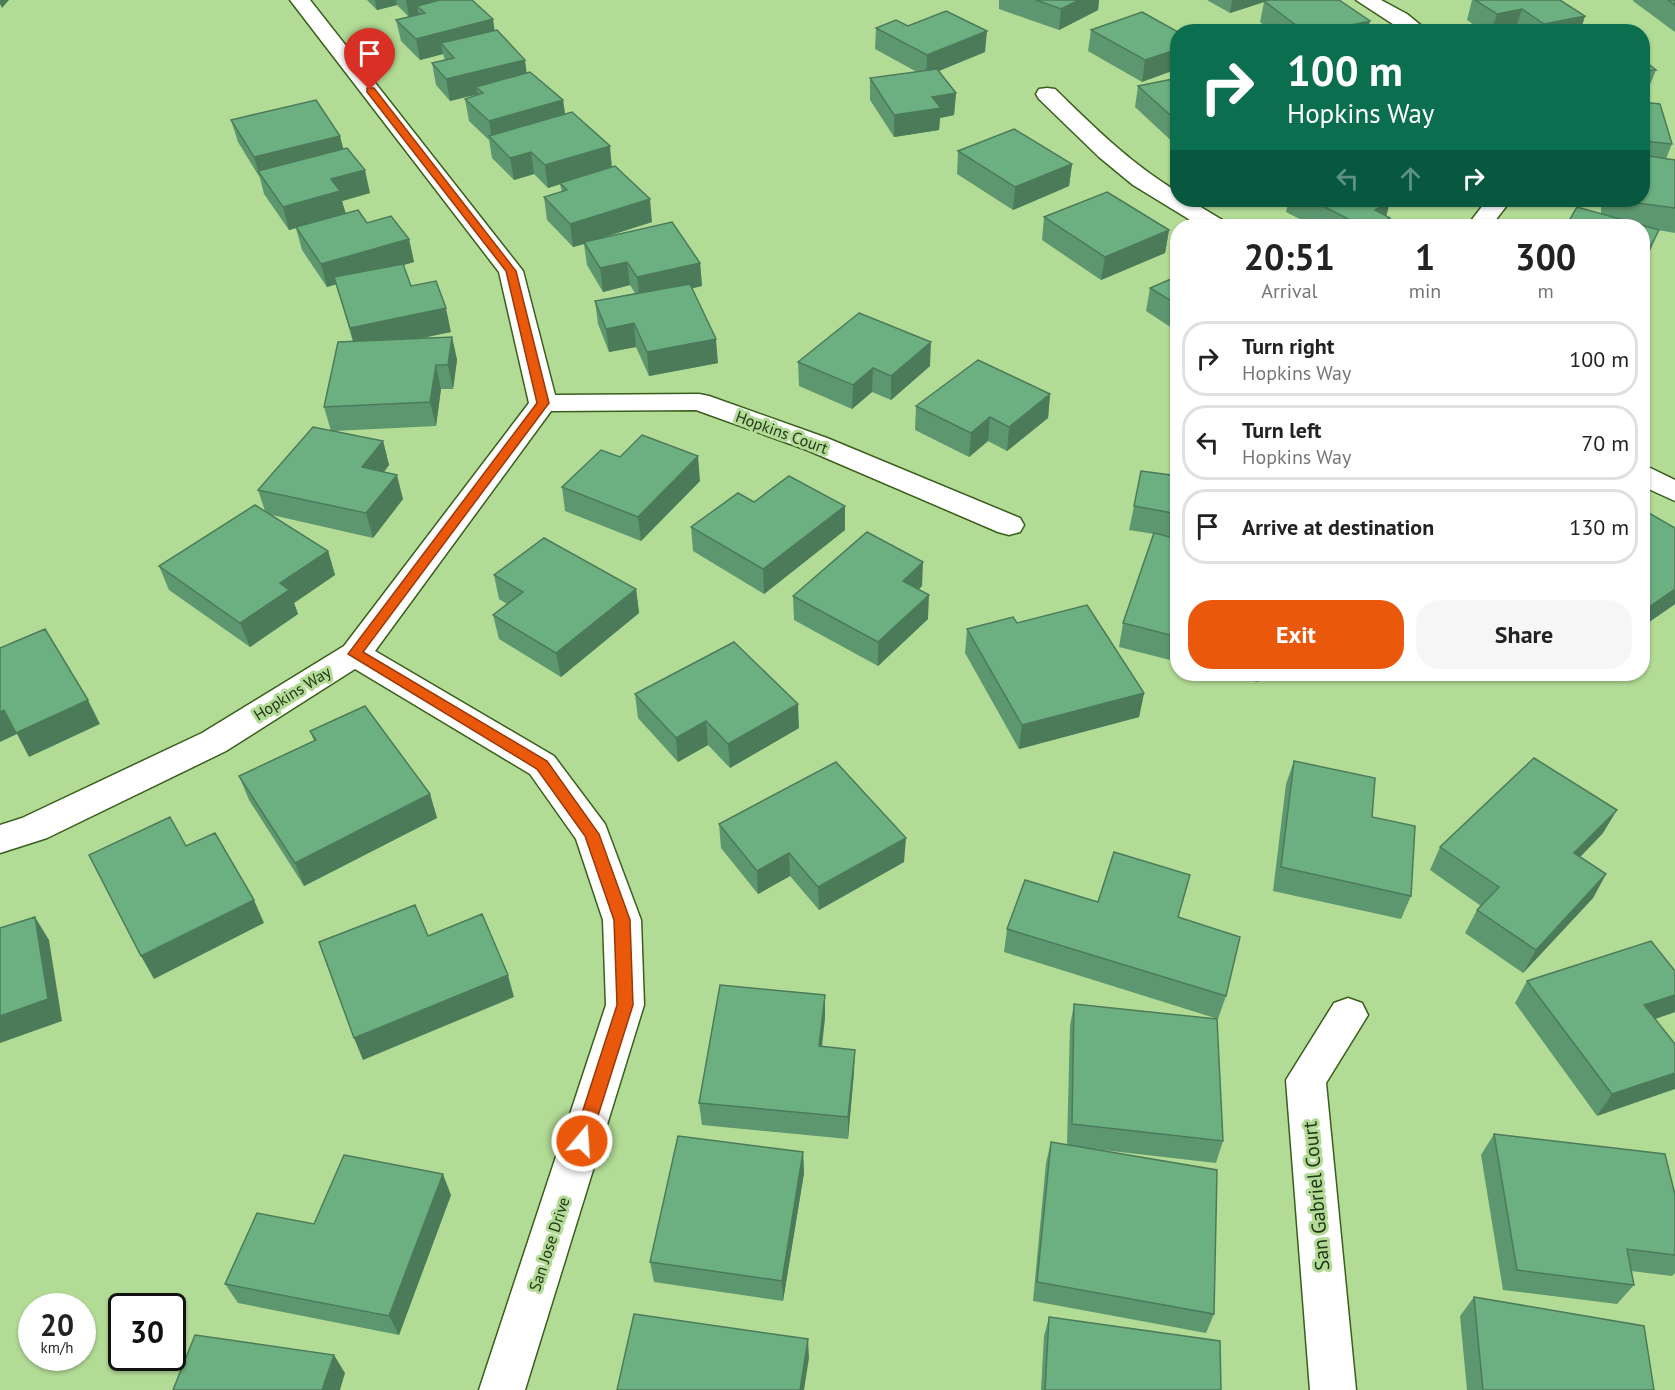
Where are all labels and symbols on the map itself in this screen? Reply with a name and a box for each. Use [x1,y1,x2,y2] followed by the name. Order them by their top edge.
[344,28,395,90] pin
[733,406,831,458] street label: Hopkins Court
[250,661,335,725] street label: Hopkins Way
[550,1109,614,1173] position arrow
[1297,1120,1335,1272] street label: San Gabriel Court
[524,1194,574,1294] street label: San Jose Drive
[108,1293,186,1371] speed limit sign: 30

